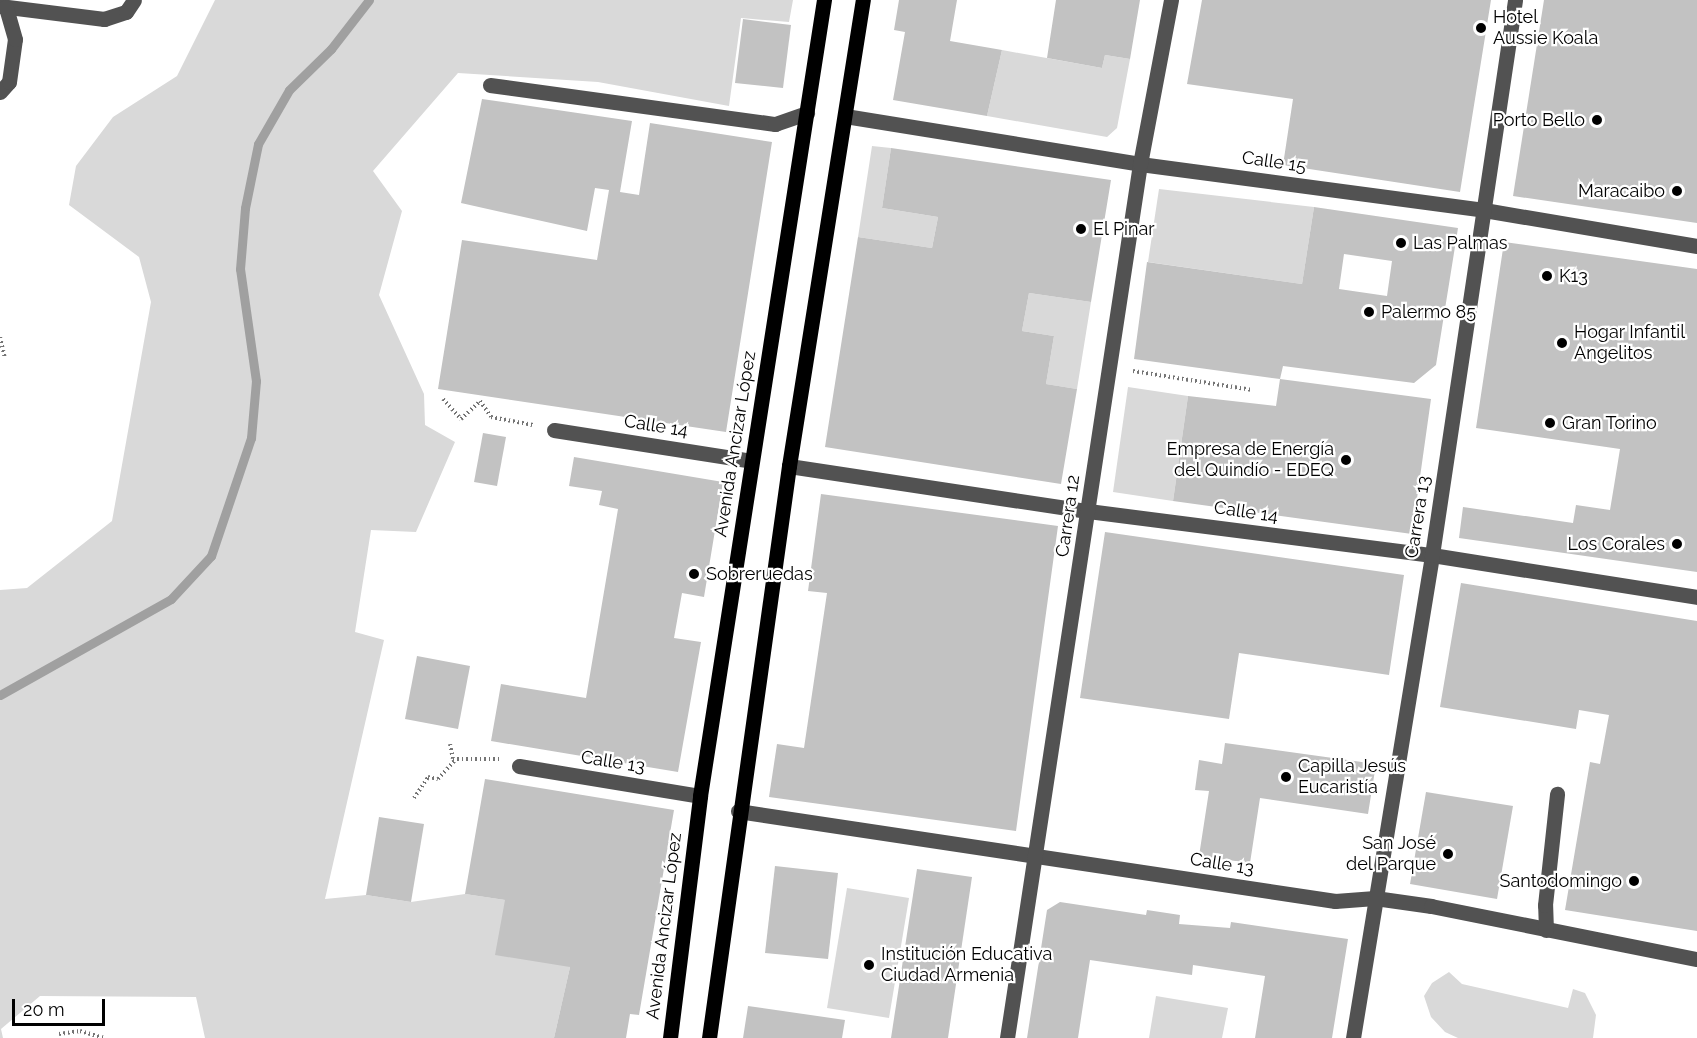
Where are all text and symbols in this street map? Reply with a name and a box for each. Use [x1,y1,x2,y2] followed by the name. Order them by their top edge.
[1493,7,1598,50] place label: Hotel Aussie Koala
[1474,21,1488,35] marker: Hotel Aussie Koala
[1493,109,1585,131] place label: Porto Bello
[1590,113,1604,127] marker: Porto Bello
[1241,147,1307,177] street label: Calle 15
[1578,180,1665,202] place label: Maracaibo
[1670,184,1684,198] marker: Maracaibo
[1093,218,1155,240] place label: El Pinar
[1074,222,1088,236] marker: El Pinar
[1413,232,1507,254] place label: Las Palmas
[1394,236,1408,250] marker: Las Palmas
[1559,265,1588,287] place label: K13
[1540,269,1554,283] marker: K13
[1381,301,1476,323] place label: Palermo 85
[1362,305,1376,319] marker: Palermo 85
[1574,322,1686,364] place label: Hogar Infantil Angelitos
[1555,336,1569,350] marker: Hogar Infantil Angelitos
[710,349,760,539] street label: Avenida Ancizar López
[622,410,690,442] street label: Calle 14
[1562,412,1657,434] place label: Gran Torino
[1543,416,1557,430] marker: Gran Torino
[1167,439,1334,482] place label: Empresa de Energía del Quindío - EDEQ
[1339,453,1353,467] marker: Empresa de Energía del Quindío - EDEQ
[1052,473,1084,559] street label: Carrera 12
[1401,474,1435,560] street label: Carrera 13
[1212,497,1280,527] street label: Calle 14
[1567,533,1665,555] place label: Los Corales
[1670,537,1684,551] marker: Los Corales
[706,563,813,585] place label: Sobreruedas
[687,567,701,581] marker: Sobreruedas
[579,746,647,778] street label: Calle 13
[1298,756,1407,798] place label: Capilla Jesús Eucaristía
[1279,770,1293,784] marker: Capilla Jesús Eucaristía
[642,831,686,1021] street label: Avenida Ancizar López
[1345,833,1436,876] place label: San José del Parque
[1441,847,1455,861] marker: San José del Parque
[1188,848,1256,880] street label: Calle 13
[1500,870,1622,892] place label: Santodomingo
[1627,874,1641,888] marker: Santodomingo
[881,944,1052,986] place label: Institución Educativa Ciudad Armenia
[862,958,876,972] marker: Institución Educativa Ciudad Armenia
[15,987,108,1025] scale bar
[23,999,65,1020] text: 20 m

